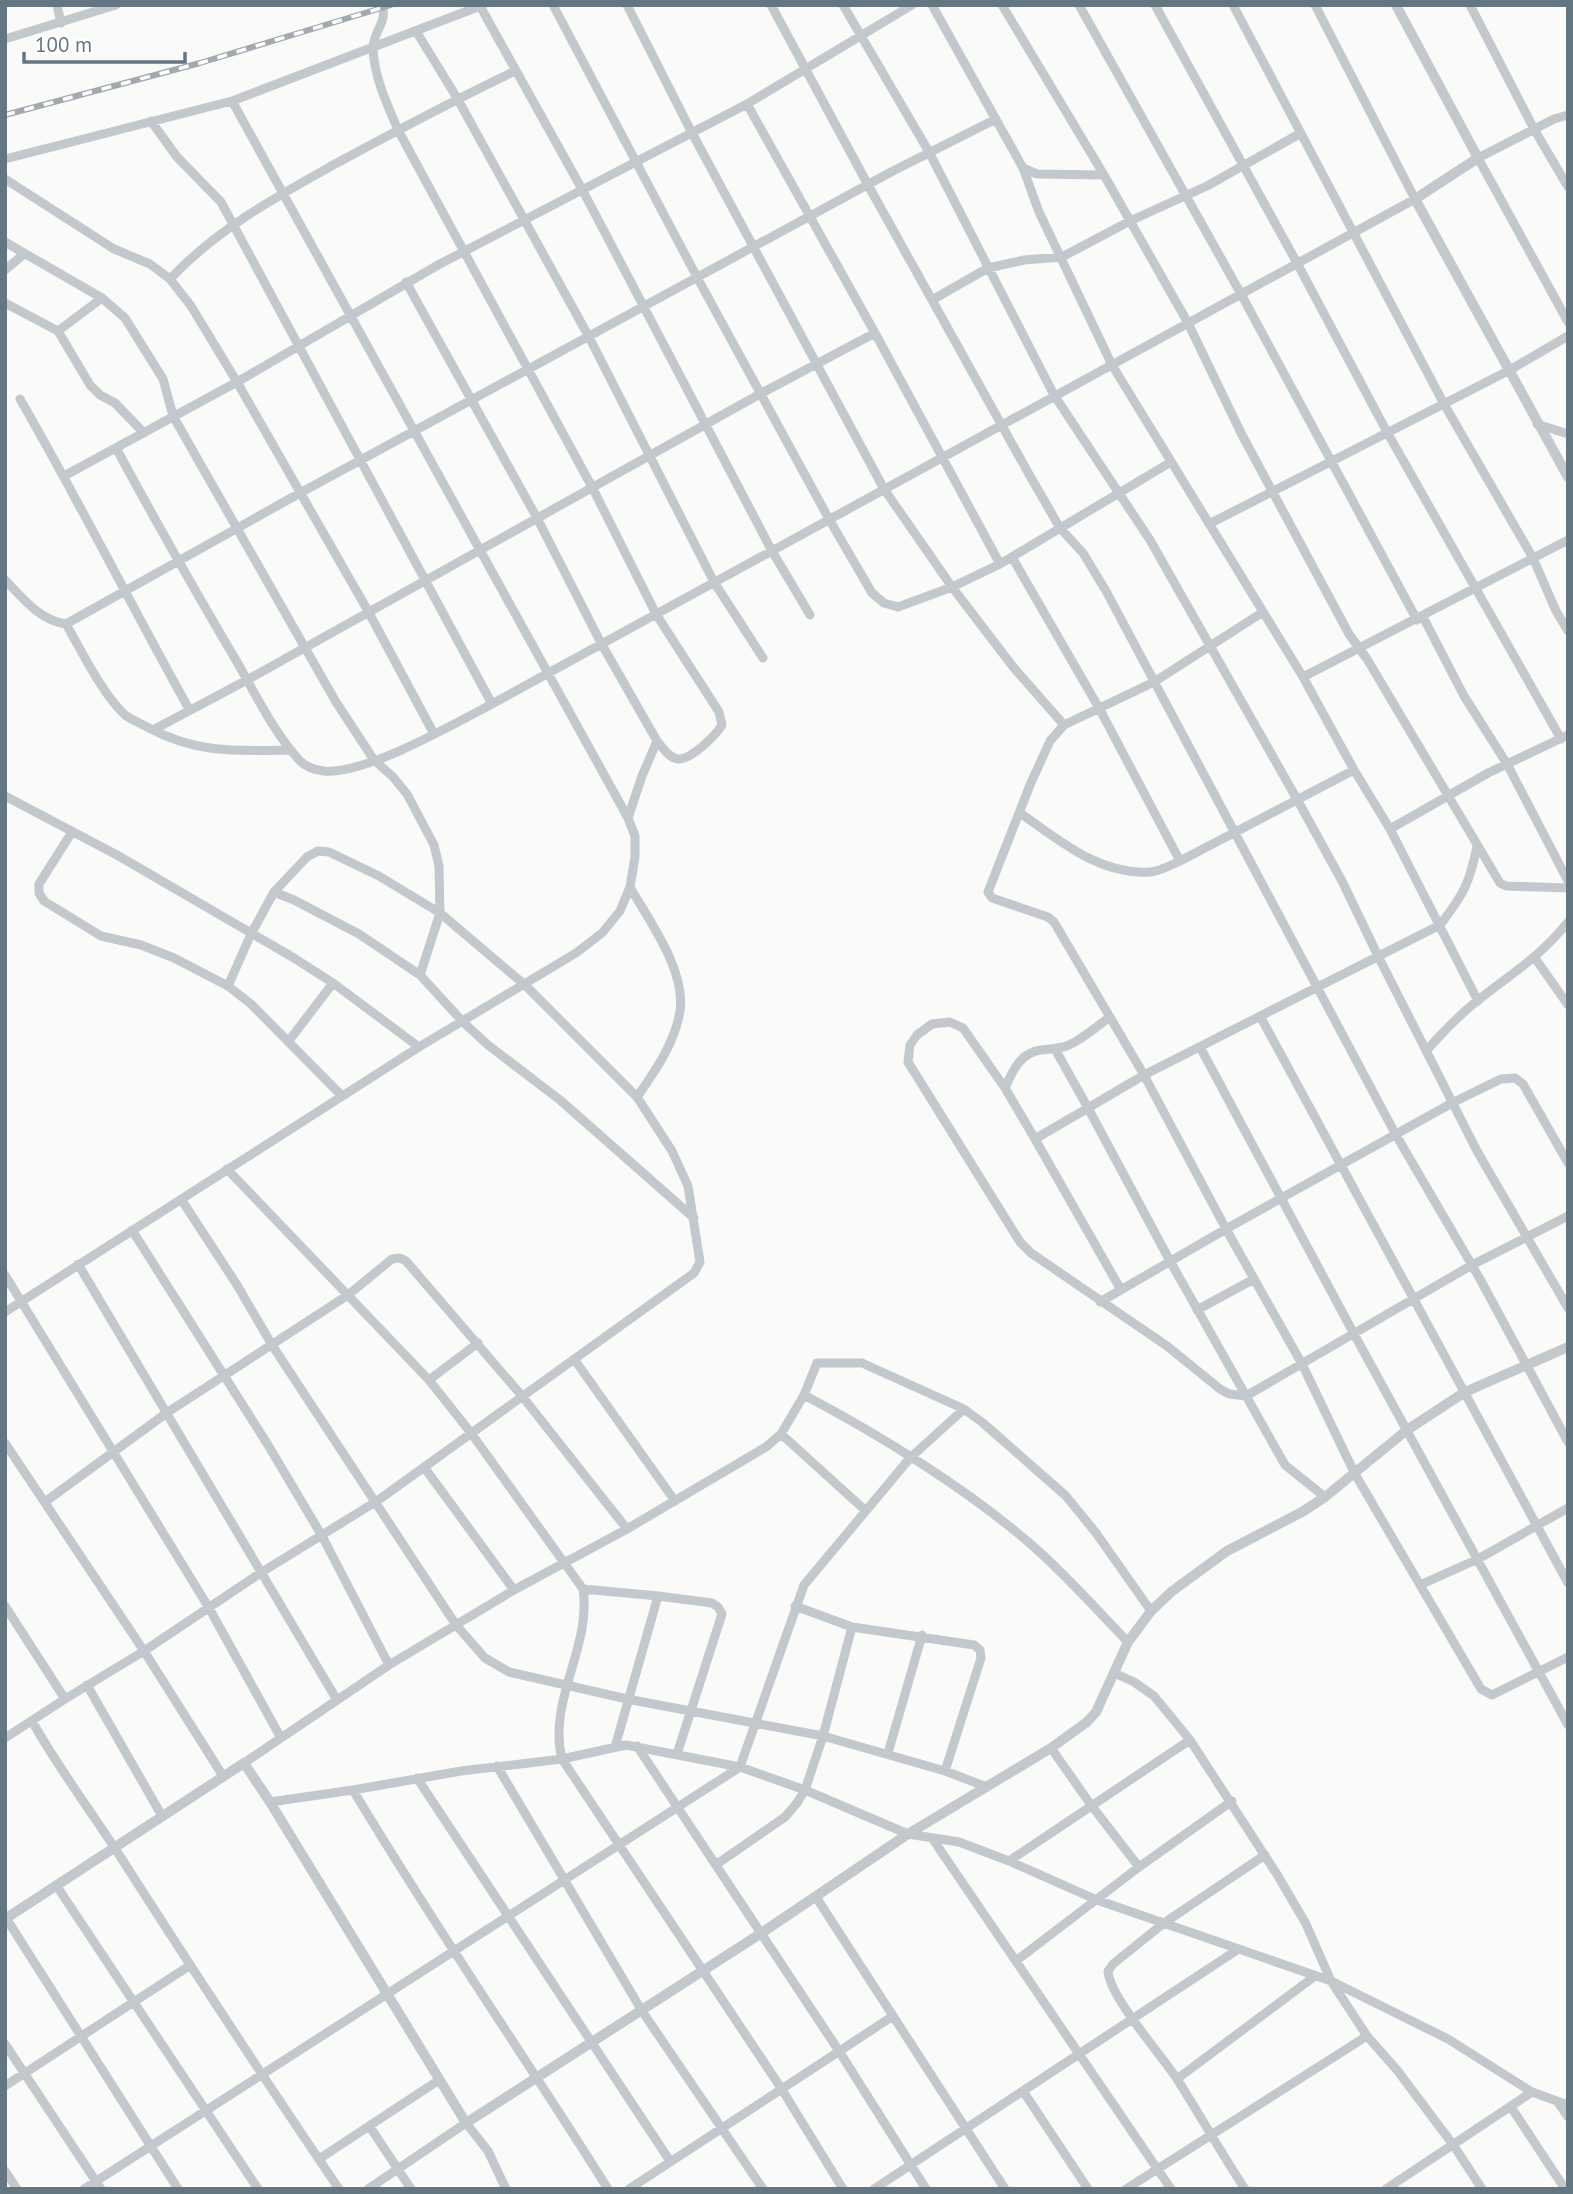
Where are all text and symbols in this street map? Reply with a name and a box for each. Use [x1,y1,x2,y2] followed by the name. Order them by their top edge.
[24,21,186,65] scale bar
[35,31,92,58] text: 100 m

